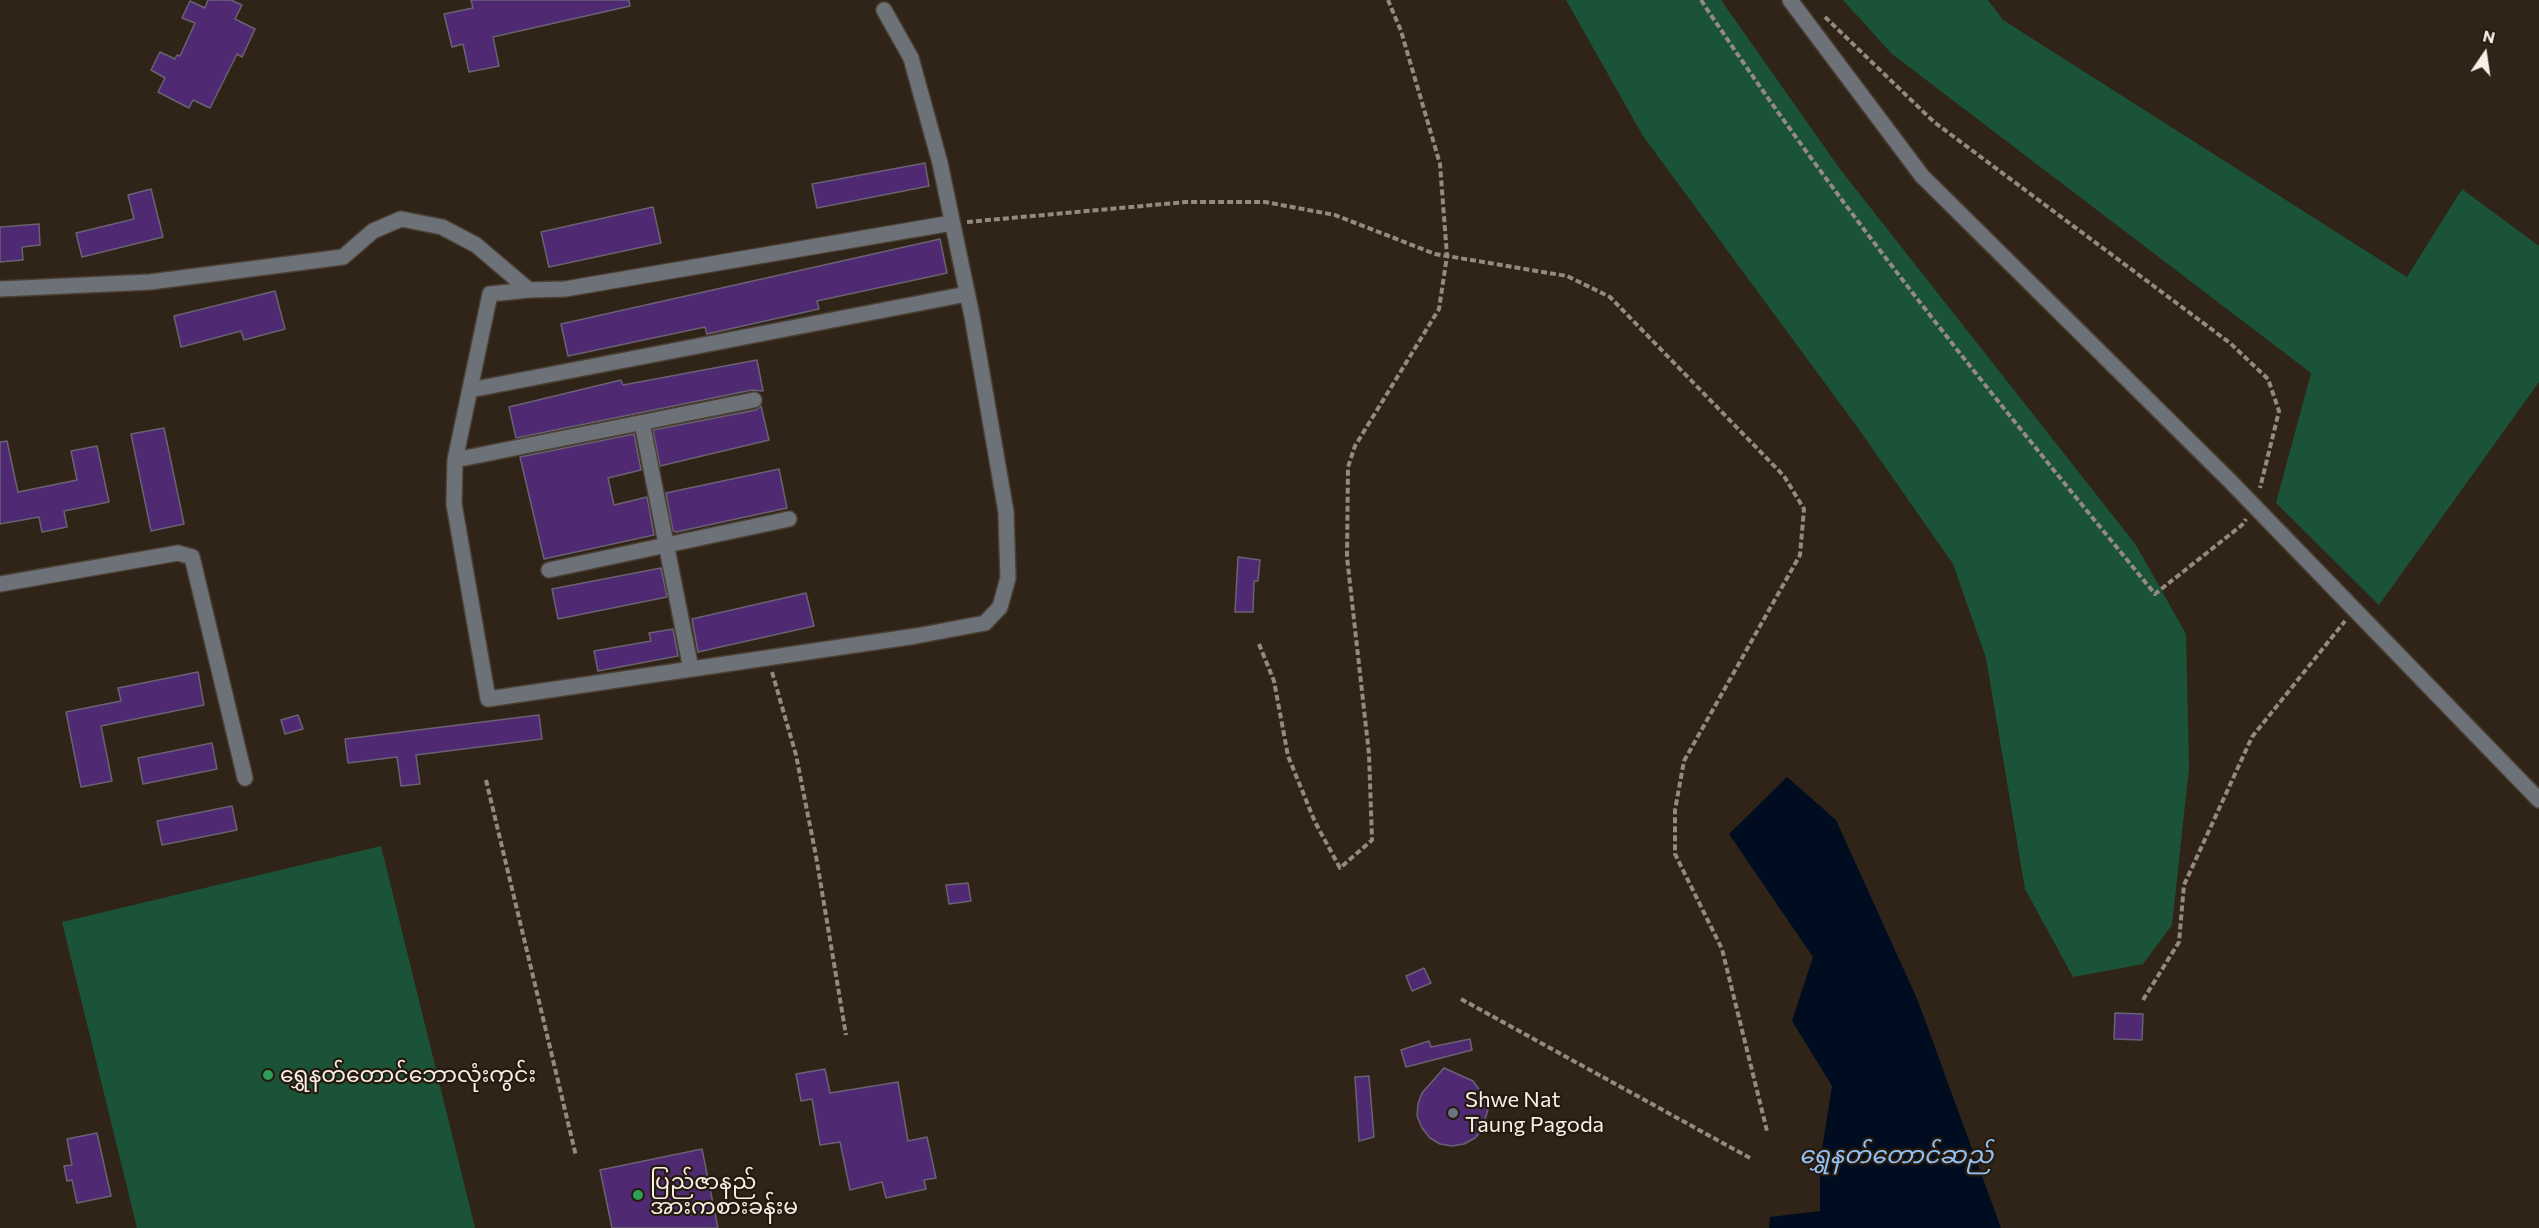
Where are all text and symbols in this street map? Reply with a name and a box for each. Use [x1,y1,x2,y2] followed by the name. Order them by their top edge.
[2455,24,2515,84] north arrow
[2481,25,2497,47] text: N
[280,1062,536,1088] place label: ရွှေနတ်တောင်ဘောလုံးကွင်း
[261,1068,275,1082] marker: ရွှေနတ်တောင်ဘောလုံးကွင်း
[1465,1087,1604,1138] place label: Shwe Nat Taung Pagoda
[1446,1106,1460,1120] marker: Shwe Nat Taung Pagoda
[1799,1141,1993,1169] water label: ရွှေနတ်တောင်ဆည်
[650,1169,798,1220] place label: ပြည်ဇာနည် အားကစားခန်းမ
[631,1188,645,1202] marker: ပြည်ဇာနည် အားကစားခန်းမ

